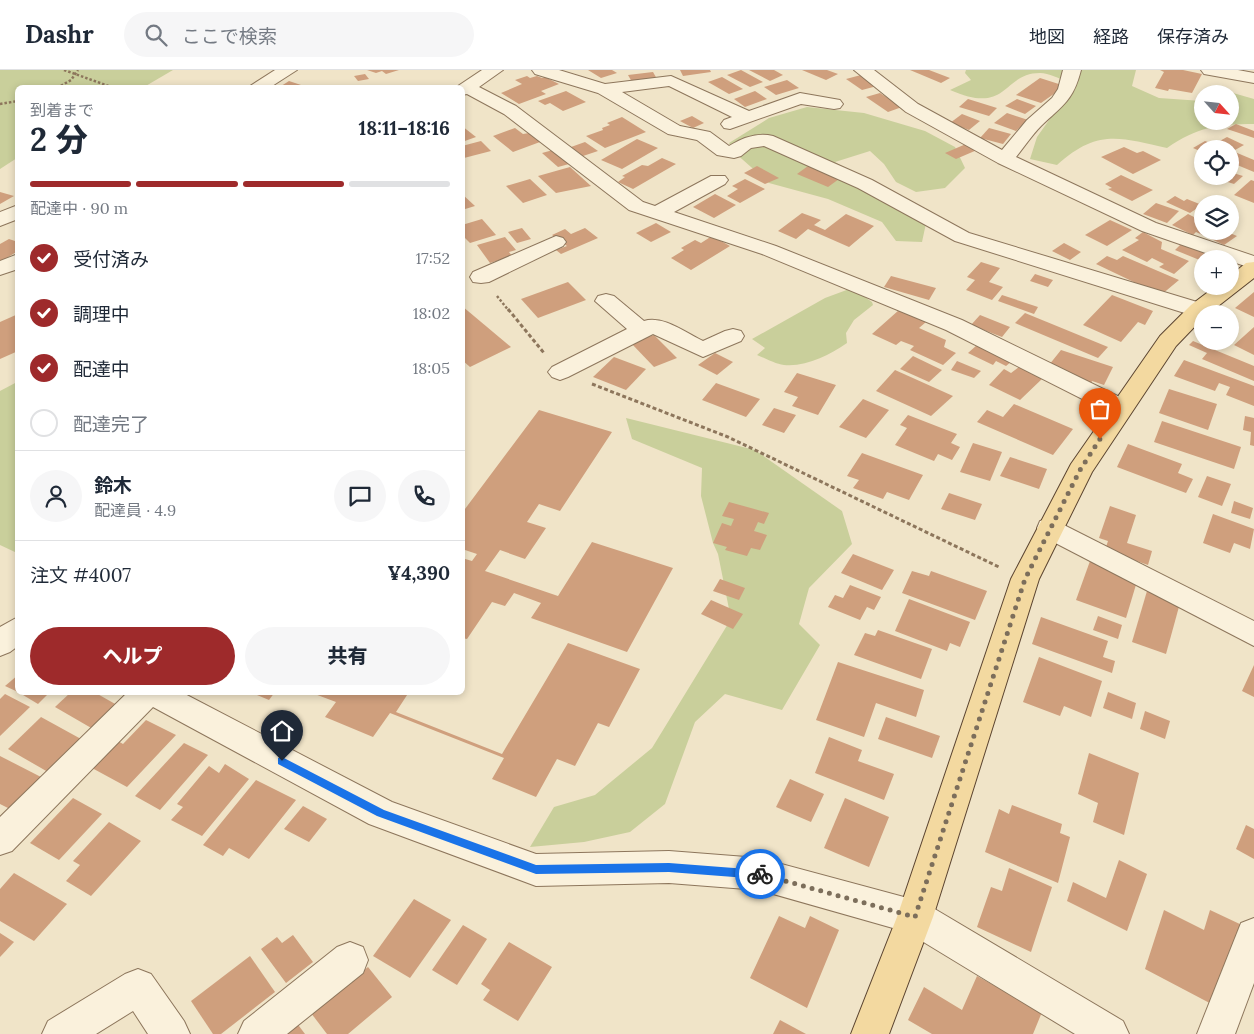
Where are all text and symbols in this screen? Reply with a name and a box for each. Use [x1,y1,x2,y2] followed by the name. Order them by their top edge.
[124,12,474,57] search box
[25,19,94,50] text: Dashr
[142,21,170,49] icon: search
[182,24,277,48] text: ここで検索
[1029,25,1065,48] text: 地図
[1093,25,1129,48] text: 経路
[1157,25,1229,48] text: 保存済み
[1194,85,1239,130] north arrow
[1194,85,1239,350] map controls
[30,100,94,120] text: 到着まで
[359,116,450,140] text: 18:11–18:16
[30,119,87,160] text: 2 分
[1194,140,1239,185] button: locate
[1194,195,1239,240] button: layers
[30,198,128,218] text: 配達中 · 90 m
[30,244,58,272] icon: check
[73,247,149,271] text: 受付済み
[415,248,450,268] text: 17:52
[1194,250,1239,295] button: +
[30,299,58,327] icon: check
[73,302,130,326] text: 調理中
[413,303,450,323] text: 18:02
[1194,305,1239,350] button: −
[30,354,58,382] icon: check
[73,357,130,381] text: 配達中
[413,358,450,378] text: 18:05
[1079,388,1121,439] pin
[1086,395,1114,423] icon: bag
[73,412,149,436] text: 配達完了
[30,470,82,522] button: person
[334,470,386,522] button: chat
[398,470,450,522] button: phone
[94,473,132,497] text: 鈴木
[94,500,176,520] text: 配達員 · 4.9
[387,561,450,585] text: ¥4,390
[30,563,131,587] text: 注文 #4007
[30,627,235,685] button: ヘルプ
[245,627,450,685] button: 共有
[261,710,303,761] pin
[268,717,296,745] icon: home
[735,849,785,899] courier
[746,860,774,888] icon: bike

